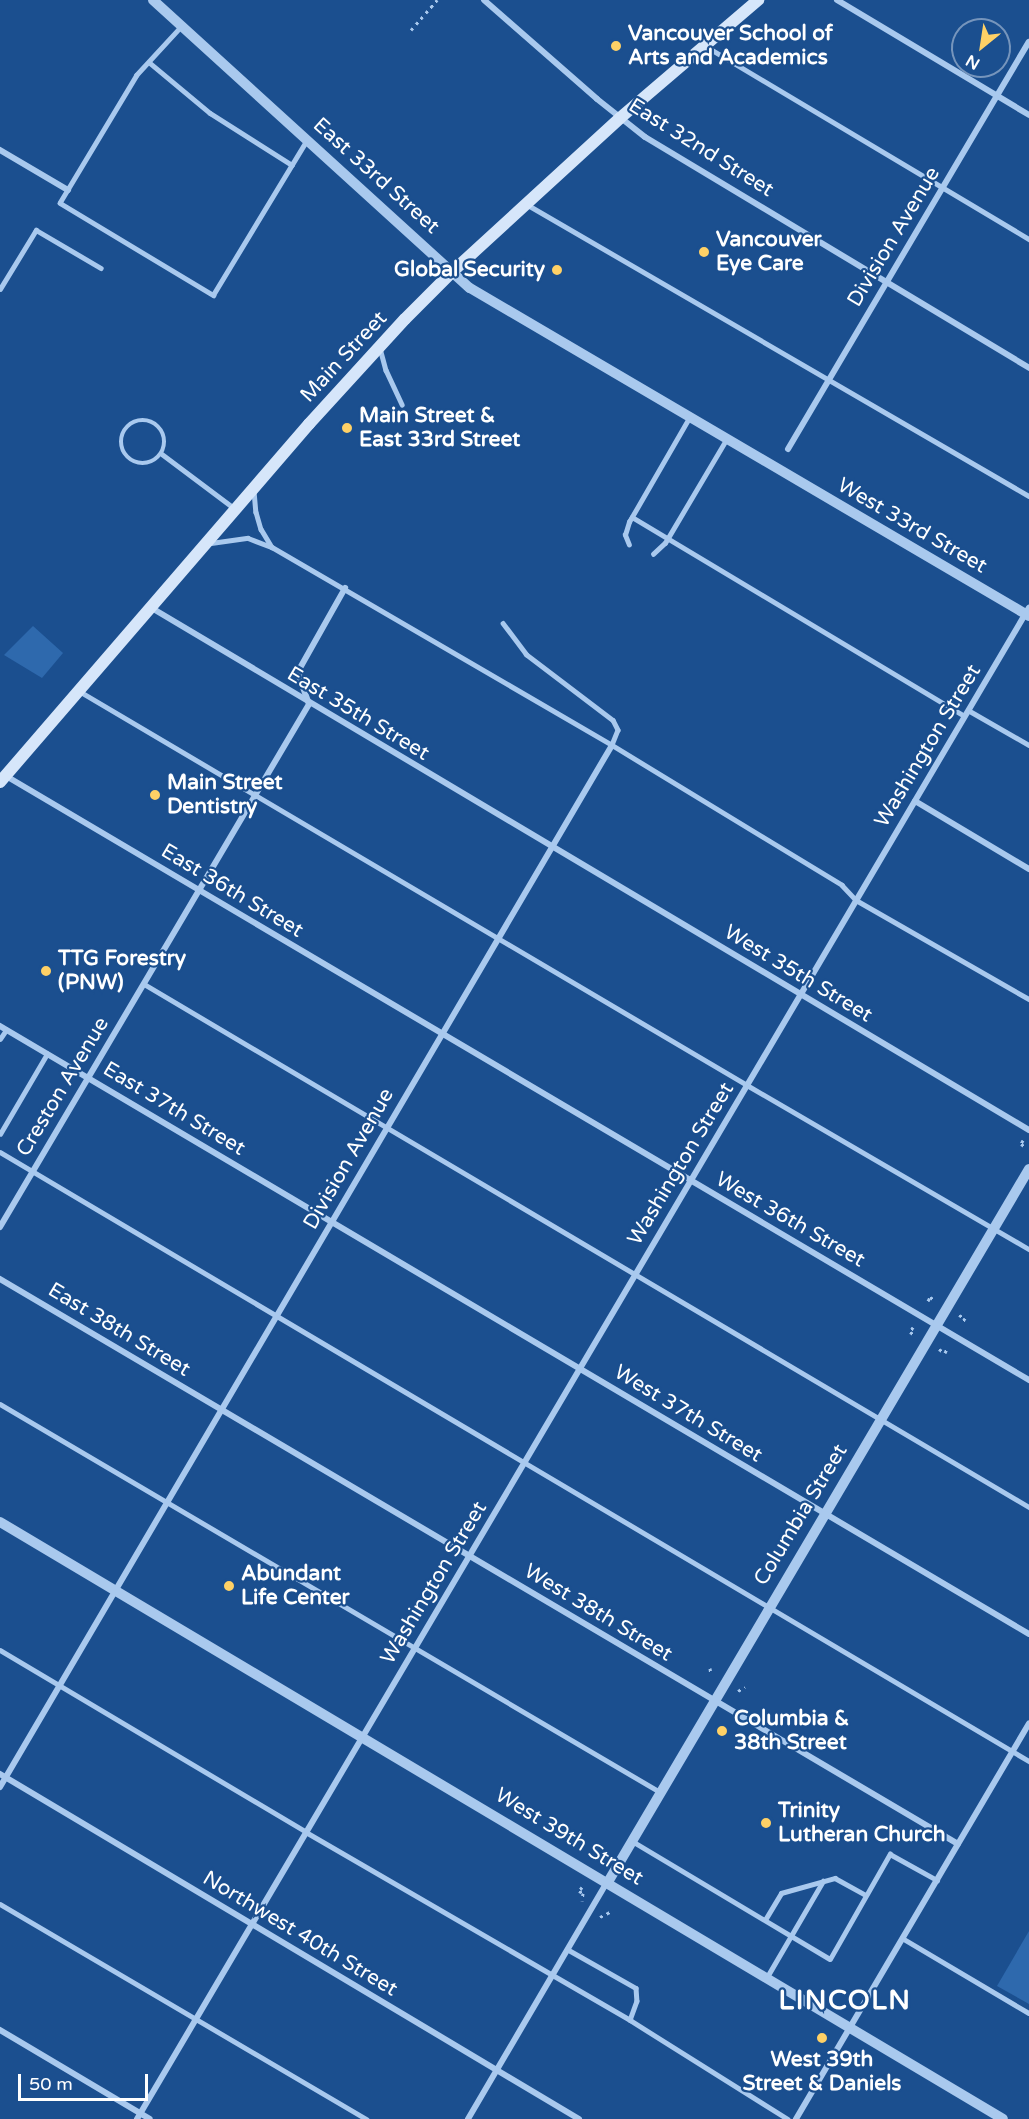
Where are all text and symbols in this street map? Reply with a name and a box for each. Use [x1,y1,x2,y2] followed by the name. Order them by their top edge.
[951,18,1011,78] north arrow
[628,21,833,71] place label: Vancouver School of Arts and Academics
[609,39,623,53] marker: Vancouver School of Arts and Academics
[962,50,984,74] text: N
[624,93,778,203] street label: East 32nd Street
[308,113,444,239] street label: East 33rd Street
[842,163,946,311] street label: Division Avenue
[716,227,822,277] place label: Vancouver Eye Care
[697,245,711,259] marker: Vancouver Eye Care
[394,257,545,283] place label: Global Security
[550,263,564,277] marker: Global Security
[295,306,393,408] street label: Main Street
[359,403,520,453] place label: Main Street & East 33rd Street
[340,421,354,435] marker: Main Street & East 33rd Street
[833,473,991,579] street label: West 33rd Street
[869,660,987,832] street label: Washington Street
[282,662,434,766] street label: East 35th Street
[167,770,283,820] place label: Main Street Dentistry
[148,788,162,802] marker: Main Street Dentistry
[156,839,308,943] street label: East 36th Street
[719,920,877,1028] street label: West 35th Street
[58,946,186,996] place label: TTG Forestry (PNW)
[39,964,53,978] marker: TTG Forestry (PNW)
[11,1013,115,1161] street label: Creston Avenue
[98,1057,250,1161] street label: East 37th Street
[622,1078,740,1250] street label: Washington Street
[298,1084,400,1234] street label: Division Avenue
[711,1167,869,1273] street label: West 36th Street
[43,1278,195,1382] street label: East 38th Street
[609,1360,767,1468] street label: West 37th Street
[749,1440,853,1590] street label: Columbia Street
[375,1497,493,1669] street label: Washington Street
[519,1559,677,1667] street label: West 38th Street
[241,1561,350,1611] place label: Abundant Life Center
[222,1579,236,1593] marker: Abundant Life Center
[734,1706,849,1756] place label: Columbia & 38th Street
[715,1724,729,1738] marker: Columbia & 38th Street
[490,1783,648,1891] street label: West 39th Street
[778,1798,945,1848] place label: Trinity Lutheran Church
[759,1816,773,1830] marker: Trinity Lutheran Church
[198,1866,402,2002] street label: Northwest 40th Street
[779,1985,911,2017] district label: LINCOLN
[815,2031,829,2045] marker: West 39th Street & Daniels
[743,2047,901,2097] place label: West 39th Street & Daniels
[21,2062,152,2100] scale bar
[29,2073,73,2095] text: 50 m

